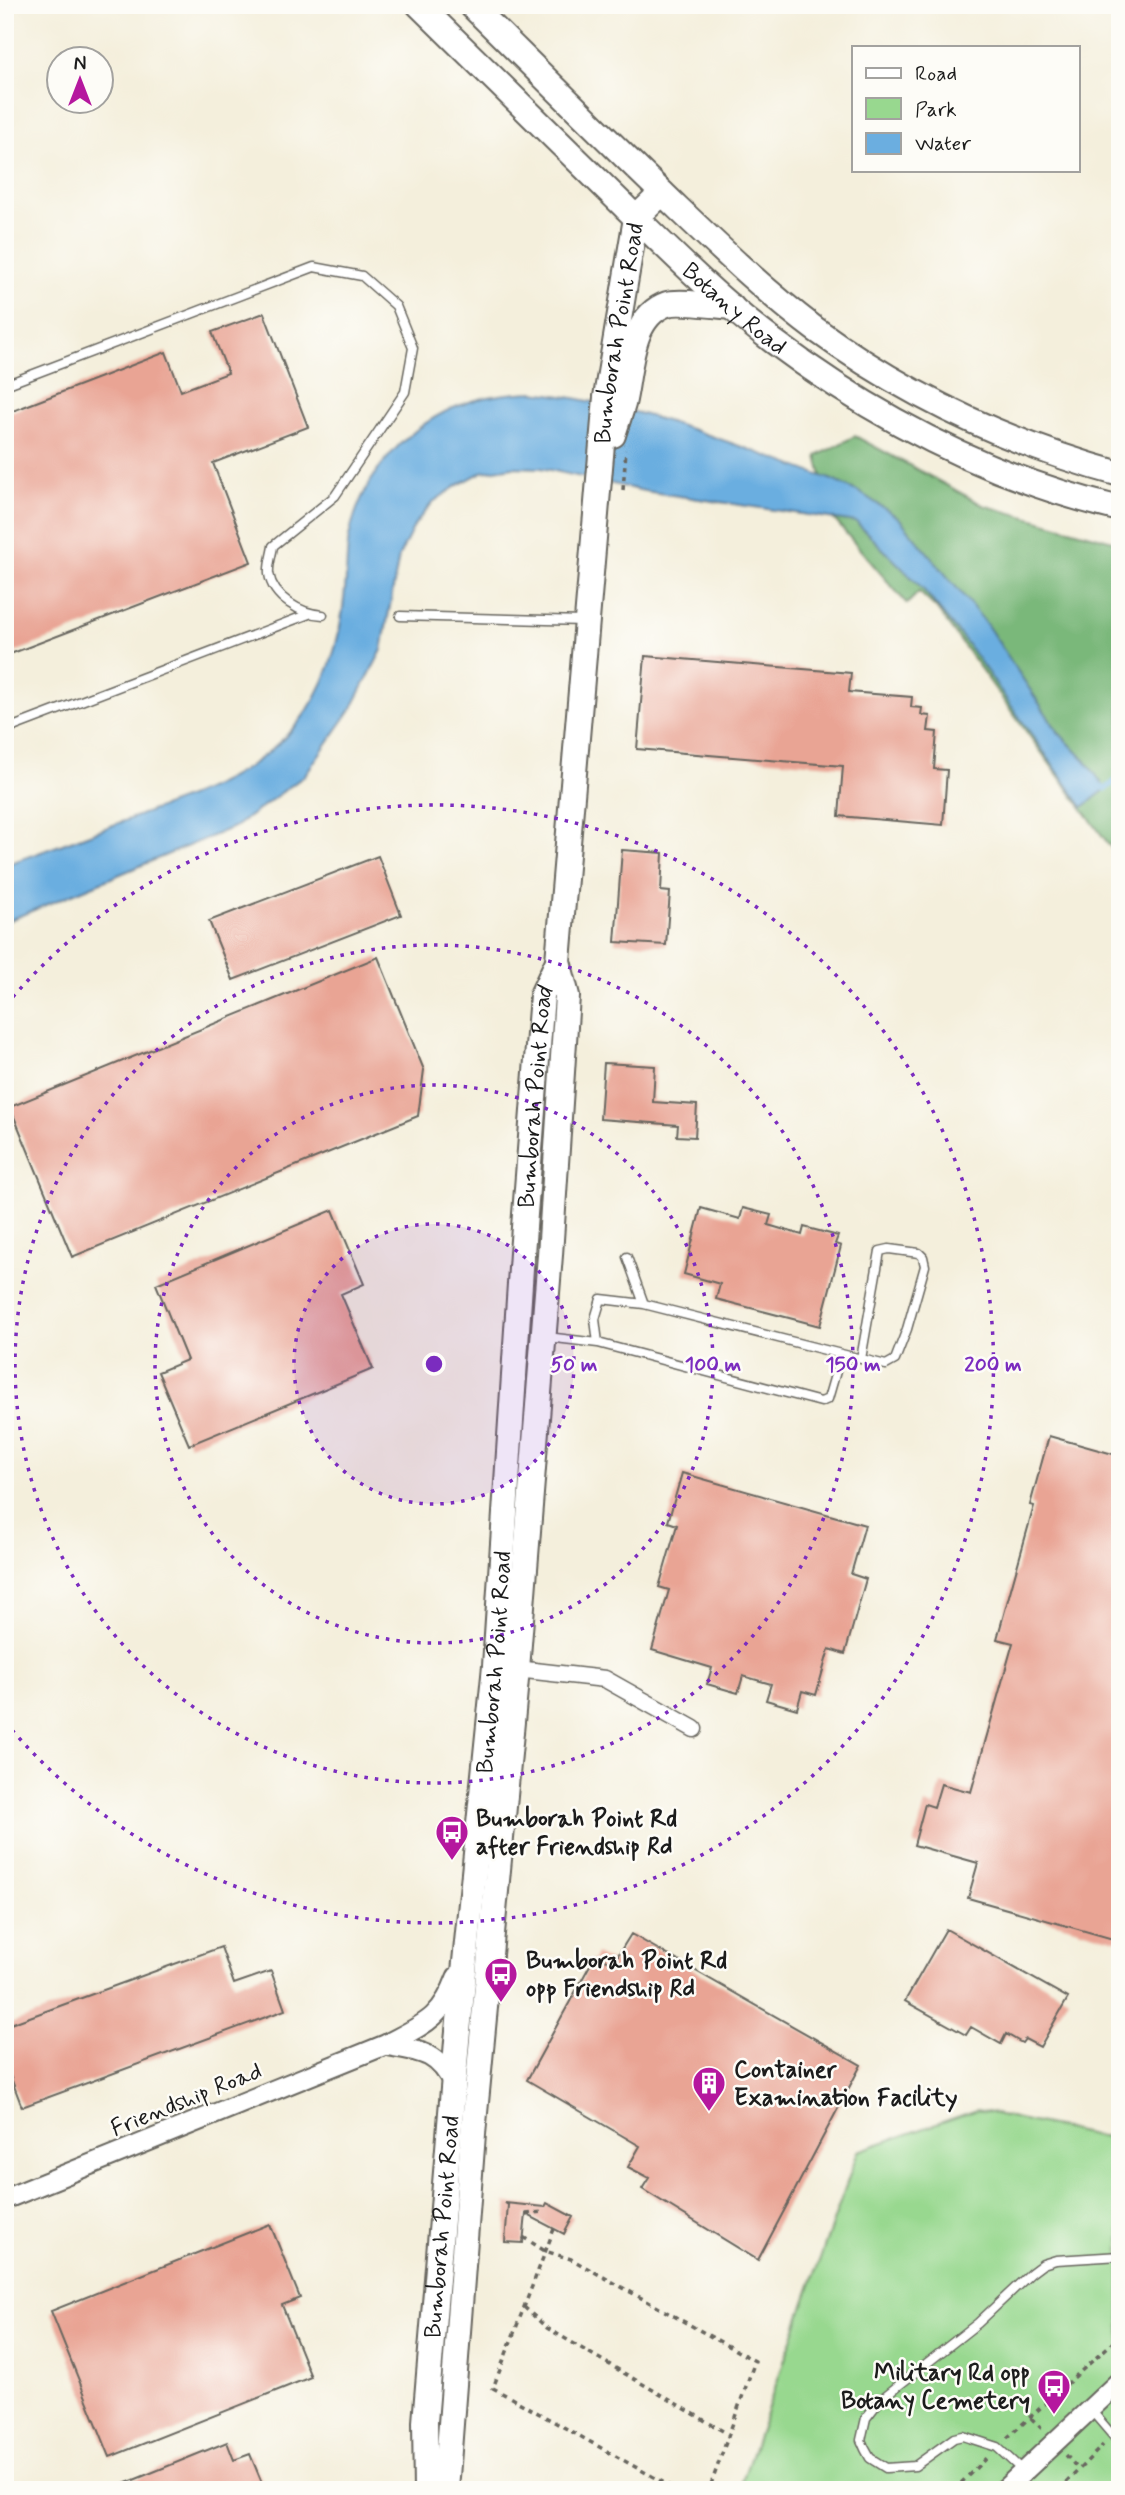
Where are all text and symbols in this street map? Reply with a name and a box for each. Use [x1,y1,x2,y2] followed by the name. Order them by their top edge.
[46,46,116,116] north arrow
[852,46,1080,172] legend
[74,52,86,77] text: N
[915,60,957,88] text: Road
[915,96,957,124] text: Park
[915,130,971,158] text: Water
[588,221,652,445] street label: Bumborah Point Road
[675,256,793,363] street label: Botany Road
[512,980,562,1209] street label: Bumborah Point Road
[551,1351,598,1379] text: 50 m
[685,1351,741,1379] text: 100 m
[825,1351,881,1379] text: 150 m
[964,1351,1022,1379] text: 200 m
[422,1352,446,1376] centre of rings
[470,1550,519,1775] street label: Bumborah Point Road
[476,1804,677,1863] place label: Bumborah Point Rd after Friendship Rd
[433,1813,471,1862] bus stop icon: Bumborah Point Rd after Friendship Rd
[526,1946,727,2005] place label: Bumborah Point Rd opp Friendship Rd
[482,1955,520,2004] bus stop icon: Bumborah Point Rd opp Friendship Rd
[734,2055,958,2114] place label: Container Examination Facility
[106,2056,267,2145] street label: Friendship Road
[690,2064,728,2113] building icon: Container Examination Facility
[418,2114,468,2339] street label: Bumborah Point Road
[841,2358,1030,2417] place label: Military Rd opp Botany Cemetery
[1035,2367,1073,2416] bus stop icon: Military Rd opp Botany Cemetery

